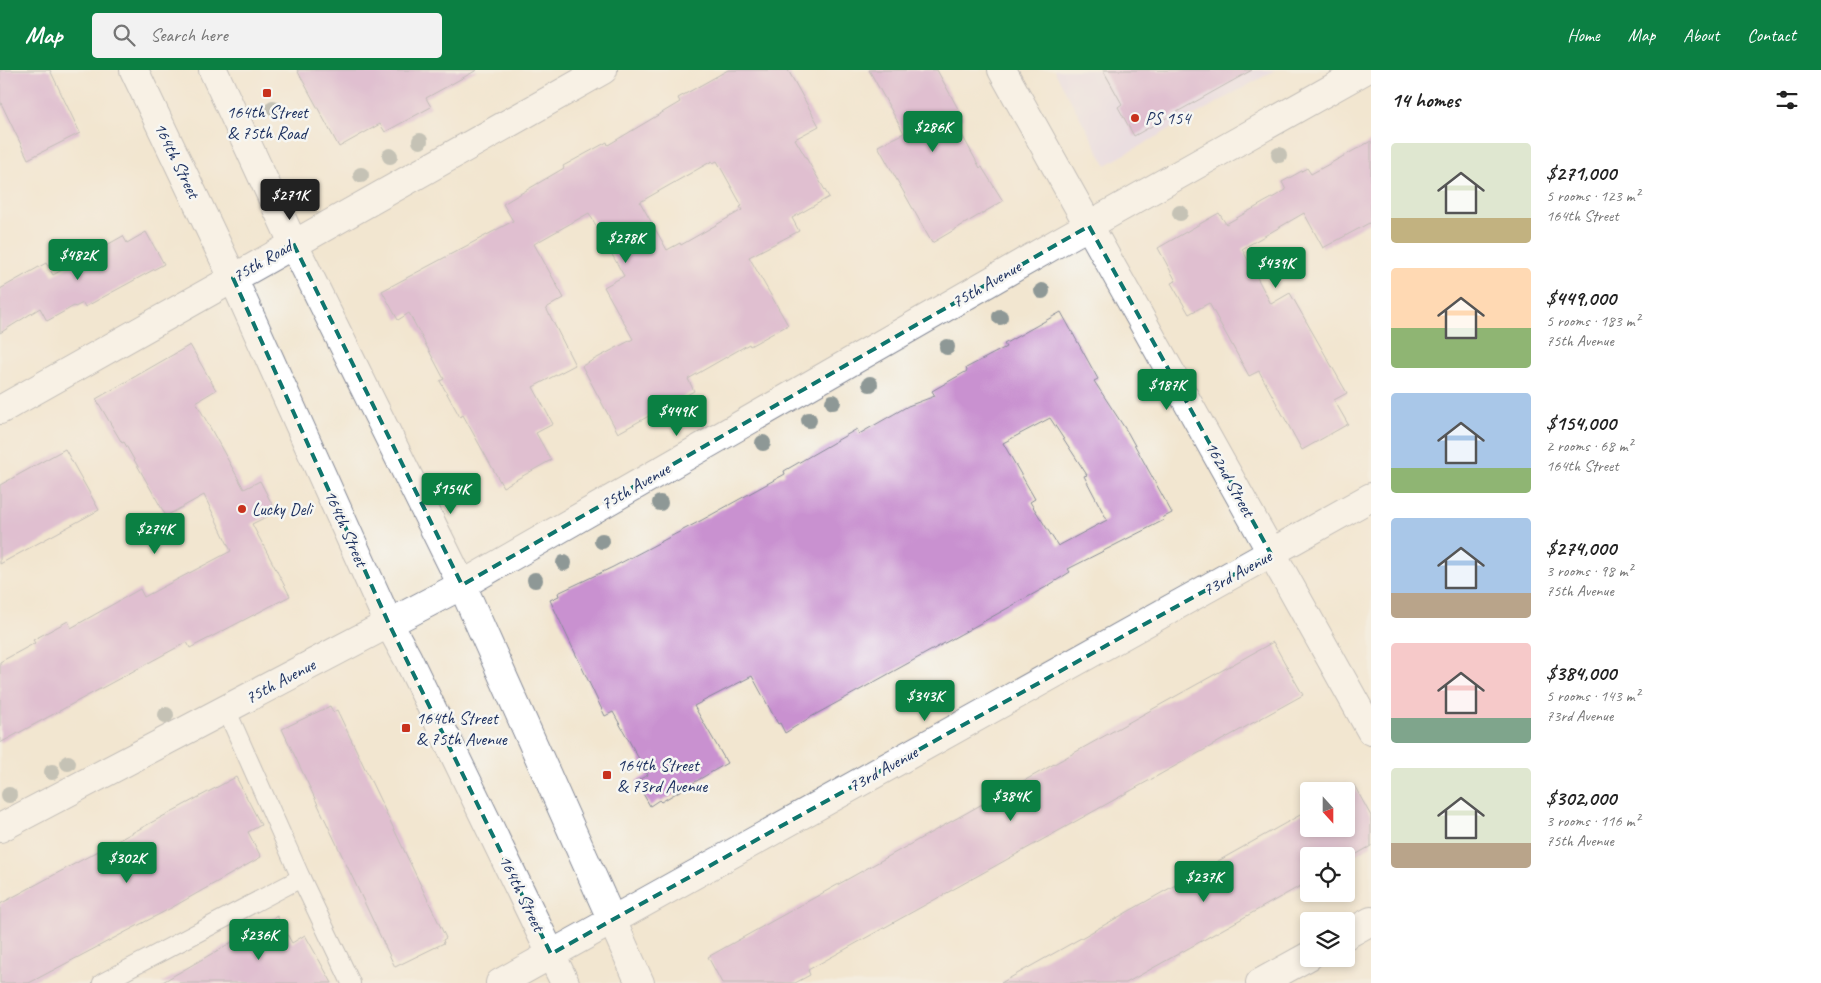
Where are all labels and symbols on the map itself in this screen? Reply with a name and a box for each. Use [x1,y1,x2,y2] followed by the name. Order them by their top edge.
[261,87,273,99] marker: 164th Street & 75th Road
[226,101,310,144] place label: 164th Street & 75th Road
[1145,107,1192,129] place label: PS 154
[898,111,968,153] pin: $286K
[1129,112,1141,124] marker: PS 154
[149,118,206,203] street label: 164th Street
[255,178,325,221] pin: $271K
[591,222,661,264] pin: $278K
[228,234,298,287] street label: 75th Road
[43,238,113,281] pin: $482K
[1241,246,1311,289] pin: $439K
[948,255,1025,313] street label: 75th Avenue
[1132,368,1202,411] pin: $187K
[642,394,712,437] pin: $449K
[1200,438,1261,522] street label: 162nd Street
[597,457,674,515] street label: 75th Avenue
[416,472,486,515] pin: $154K
[319,486,373,572] street label: 164th Street
[252,498,314,520] place label: Lucky Deli
[236,503,248,515] marker: Lucky Deli
[120,512,190,555] pin: $274K
[1199,545,1276,601] street label: 73rd Avenue
[241,653,320,709] street label: 75th Avenue
[890,680,960,722] pin: $343K
[416,707,508,750] place label: 164th Street & 75th Avenue
[400,722,412,734] marker: 164th Street & 75th Avenue
[845,741,922,797] street label: 73rd Avenue
[617,754,708,797] place label: 164th Street & 73rd Avenue
[601,769,613,781] marker: 164th Street & 73rd Avenue
[976,780,1046,822] pin: $384K
[1300,782,1355,838] north arrow
[92,842,162,884] pin: $302K
[494,851,551,936] street label: 164th Street
[1169,860,1239,903] pin: $237K
[224,918,294,961] pin: $236K

